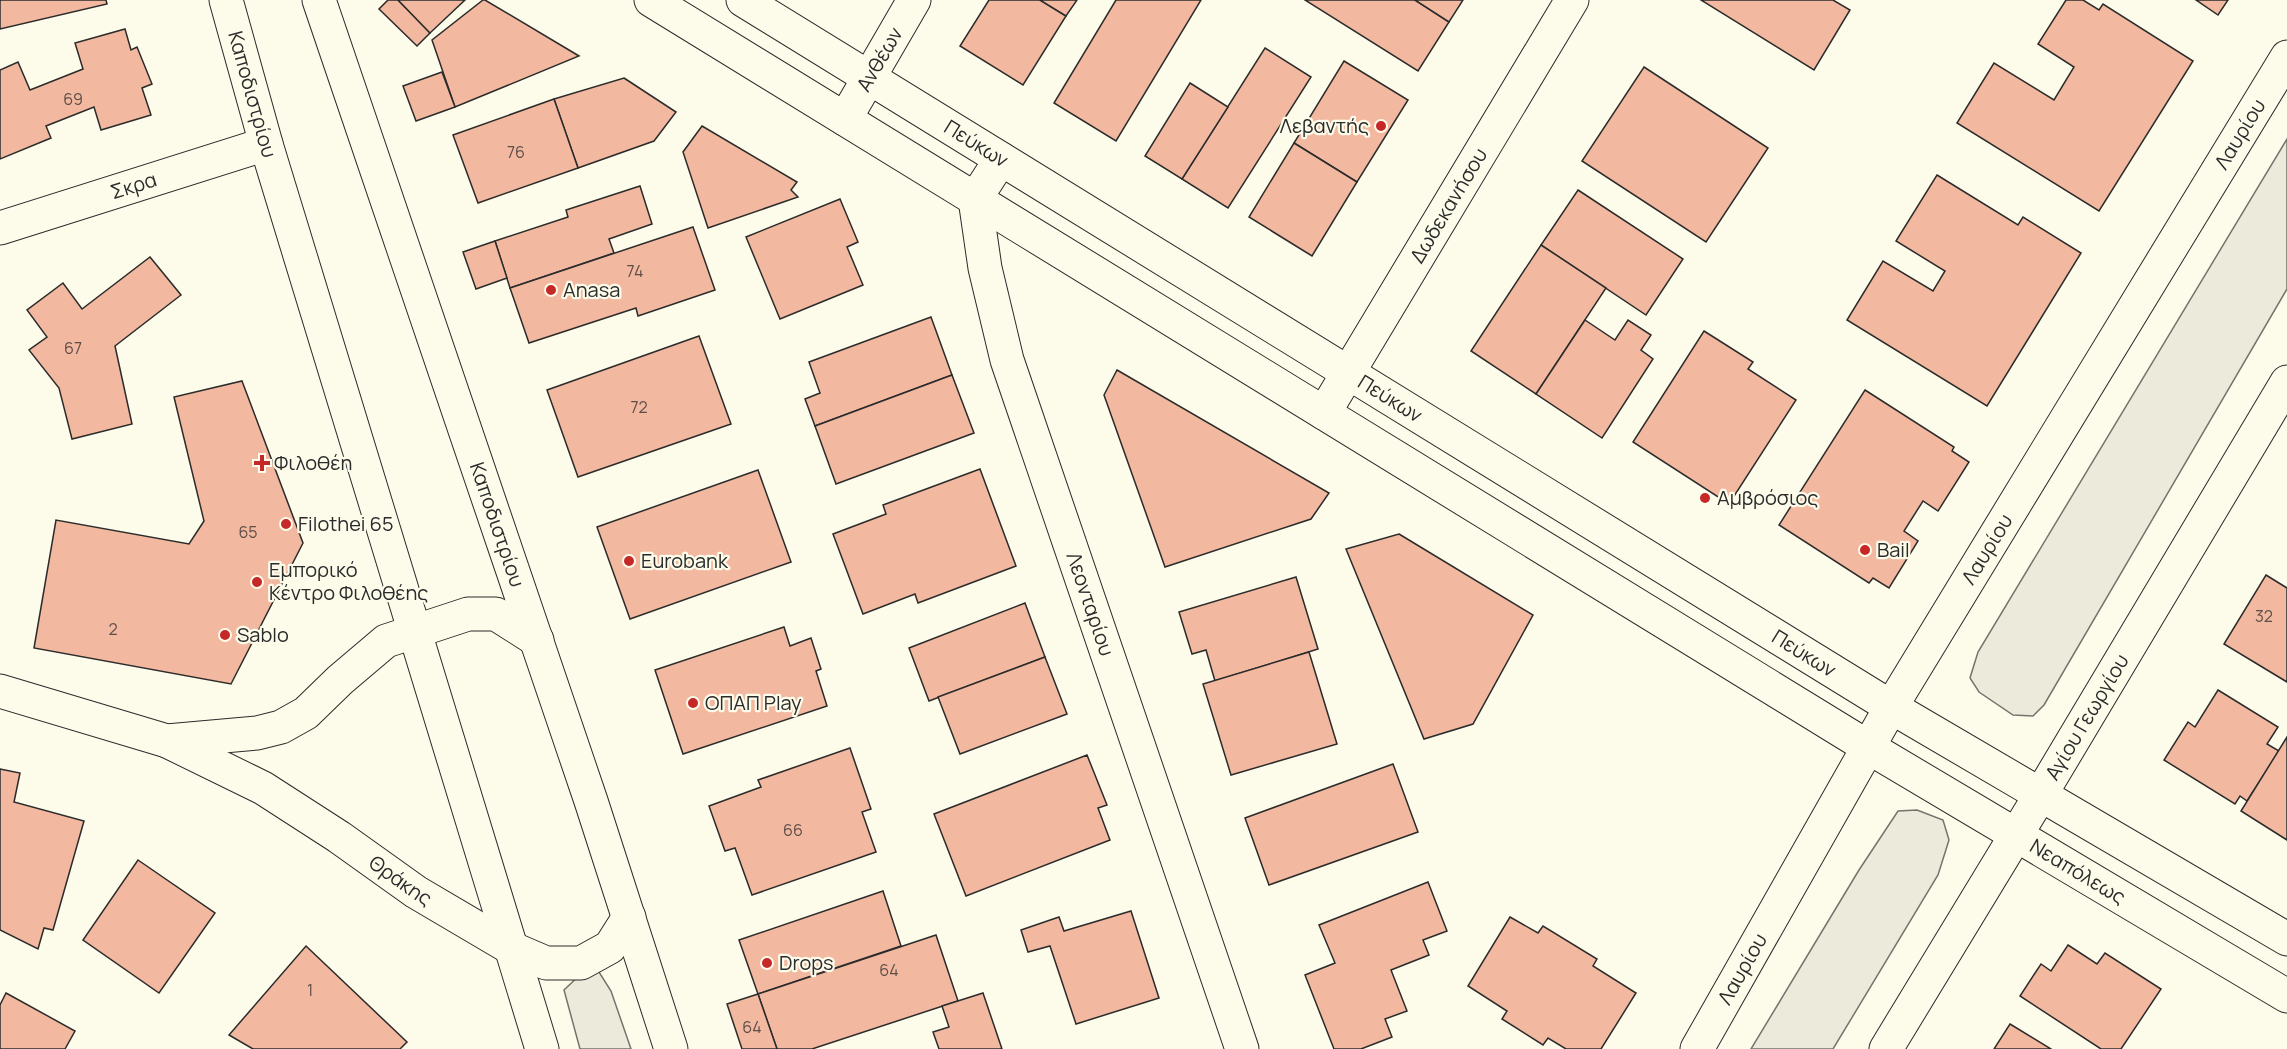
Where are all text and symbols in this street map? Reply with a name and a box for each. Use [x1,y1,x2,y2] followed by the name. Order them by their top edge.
[850,22,908,96] street label: Ανθέων
[222,28,283,161] street label: Καποδιστρίου
[63,88,83,110] house number: 69
[2208,94,2271,174] street label: Λαυρίου
[1280,112,1369,139] place label: Λεβαντής
[939,113,1014,173] street label: Πεύκων
[1374,119,1388,133] marker: Λεβαντής
[507,141,525,163] house number: 76
[1403,143,1493,268] street label: Δωδεκανήσου
[107,165,160,205] street label: Σκρα
[627,260,643,282] house number: 74
[563,276,620,303] place label: Anasa
[544,283,558,297] marker: Anasa
[64,337,82,359] house number: 67
[1353,368,1428,428] street label: Πεύκων
[630,396,648,418] house number: 72
[274,449,352,476] place label: Φιλοθέη
[255,456,269,470] marker: Φιλοθέη
[464,458,531,590] street label: Καποδιστρίου
[1717,484,1818,511] place label: Αμβρόσιος
[1698,491,1712,505] marker: Αμβρόσιος
[1955,509,2019,589] street label: Λαυρίου
[298,510,393,537] place label: Filothei 65
[279,517,293,531] marker: Filothei 65
[238,521,258,543] house number: 65
[1877,536,1910,563] place label: Bail
[1858,543,1872,557] marker: Bail
[641,547,729,574] place label: Eurobank
[1061,549,1121,659] street label: Λεονταρίου
[622,554,636,568] marker: Eurobank
[269,556,428,606] place label: Εμπορικό Κέντρο Φιλοθέης
[250,575,264,589] marker: Εμπορικό Κέντρο Φιλοθέης
[2255,605,2273,627] house number: 32
[108,618,118,640] house number: 2
[237,621,289,648] place label: Sablo
[1767,623,1841,683] street label: Πεύκων
[218,628,232,642] marker: Sablo
[2038,649,2135,785] street label: Αγίου Γεωργίου
[705,689,802,716] place label: ΟΠΑΠ Play
[686,696,700,710] marker: ΟΠΑΠ Play
[783,819,803,841] house number: 66
[2025,832,2131,910] street label: Νεαπόλεως
[364,849,437,912] street label: Θράκης
[1711,928,1773,1009] street label: Λαυρίου
[779,949,834,976] place label: Drops
[760,956,774,970] marker: Drops
[879,959,899,981] house number: 64
[307,979,313,1001] house number: 1
[742,1016,762,1038] house number: 64

